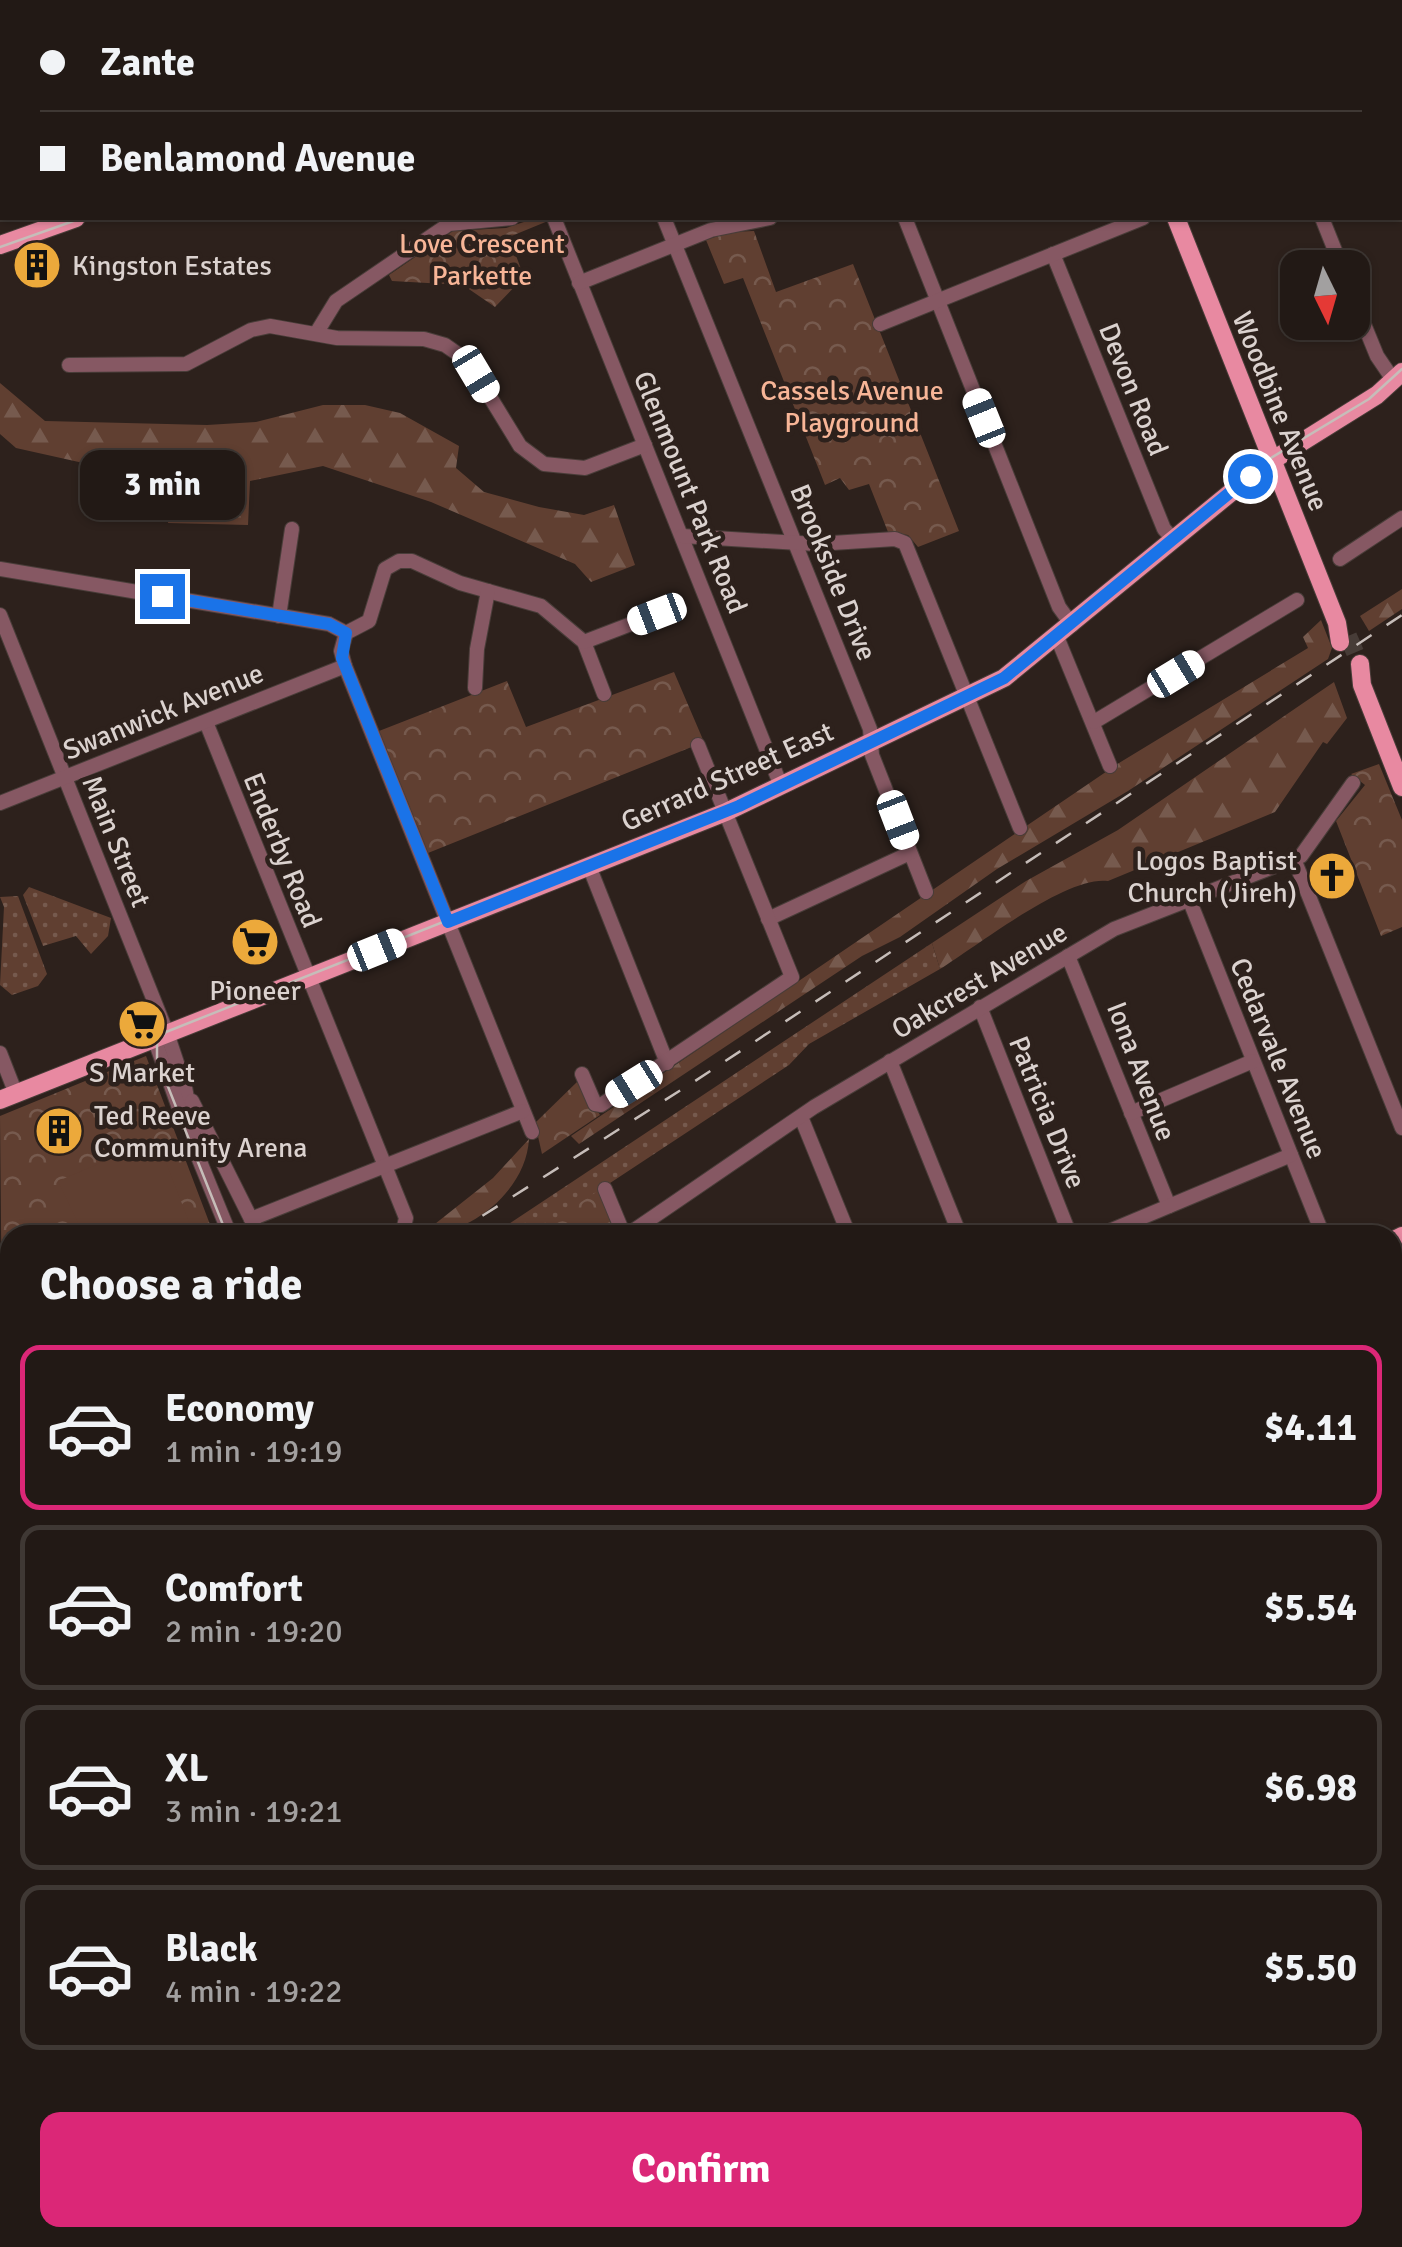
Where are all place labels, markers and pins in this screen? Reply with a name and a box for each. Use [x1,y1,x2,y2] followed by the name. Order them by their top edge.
[11,239,63,291] building icon: Kingston Estates
[72,249,272,283] place label: Kingston Estates
[1127,844,1297,910] place label: Logos Baptist Church (Jireh)
[1306,850,1358,902] church icon: Logos Baptist Church (Jireh)
[229,916,281,968] supermarket icon: Pioneer
[209,974,302,1008] place label: Pioneer
[116,998,168,1050] supermarket icon: S Market
[89,1056,195,1090] place label: S Market
[94,1099,307,1165] place label: Ted Reeve Community Arena
[33,1105,85,1157] building icon: Ted Reeve Community Arena

